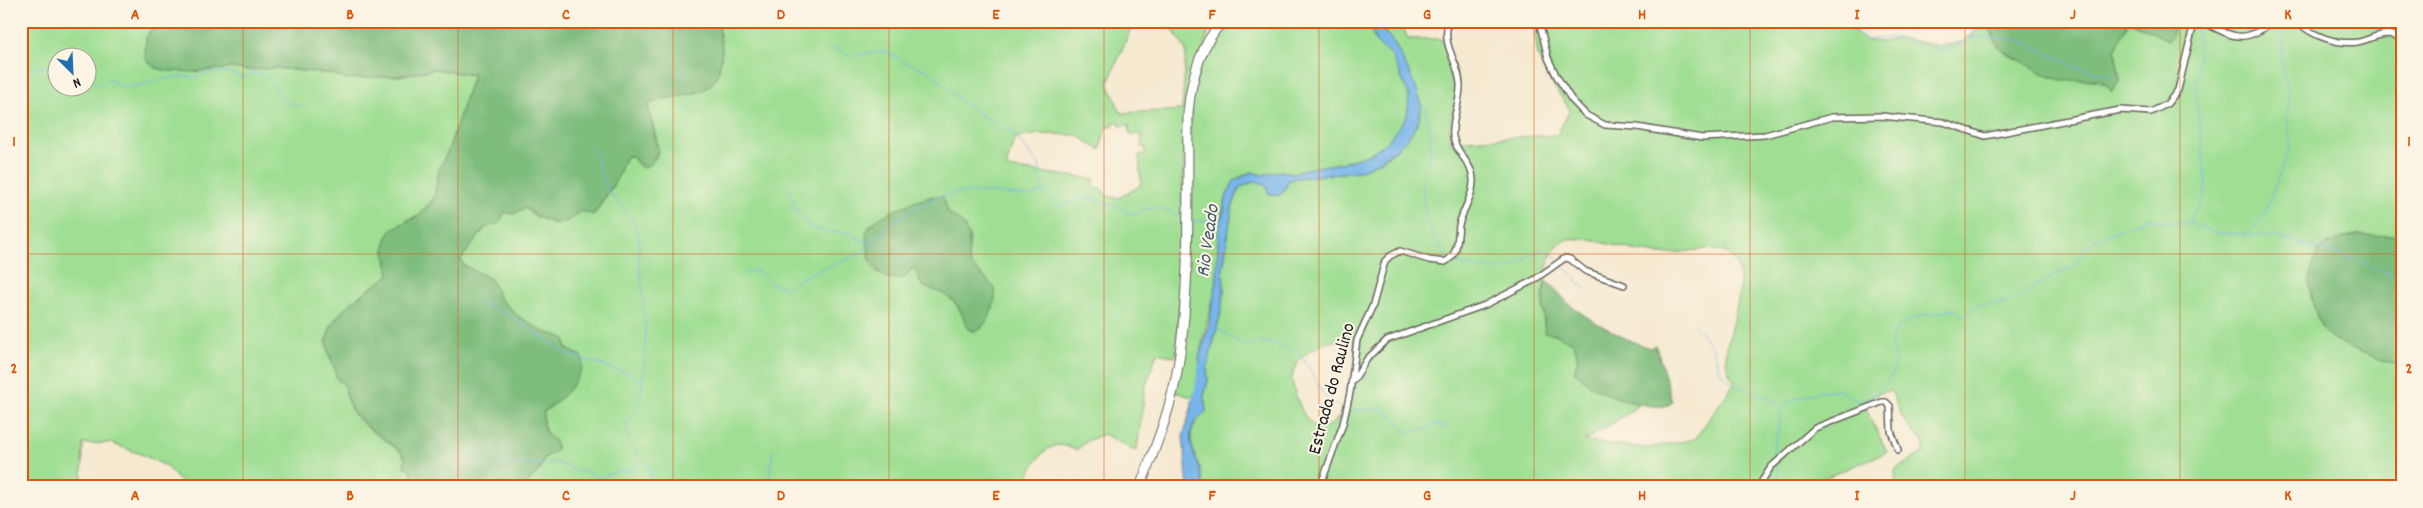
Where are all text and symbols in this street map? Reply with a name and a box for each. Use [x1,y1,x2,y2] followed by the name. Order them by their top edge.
[131,4,140,27] text: A
[346,4,354,27] text: B
[562,4,570,27] text: C
[777,4,786,27] text: D
[992,4,1000,27] text: E
[1208,4,1216,27] text: F
[1423,4,1431,27] text: G
[1638,4,1646,27] text: H
[1855,4,1861,27] text: I
[2070,4,2076,27] text: J
[2284,4,2292,27] text: K
[48,48,98,98] north arrow
[69,72,84,93] text: N
[12,131,16,154] text: 1
[2407,131,2411,154] text: 1
[1190,202,1228,279] water label: Rio Veado
[1302,320,1364,458] street label: Estrada do Raulino
[11,358,18,381] text: 2
[2406,358,2413,381] text: 2
[131,485,140,508] text: A
[346,485,354,508] text: B
[562,485,570,508] text: C
[777,485,786,508] text: D
[992,485,1000,508] text: E
[1208,485,1216,508] text: F
[1423,485,1431,508] text: G
[1638,485,1646,508] text: H
[1855,485,1861,508] text: I
[2070,485,2076,508] text: J
[2284,485,2292,508] text: K

